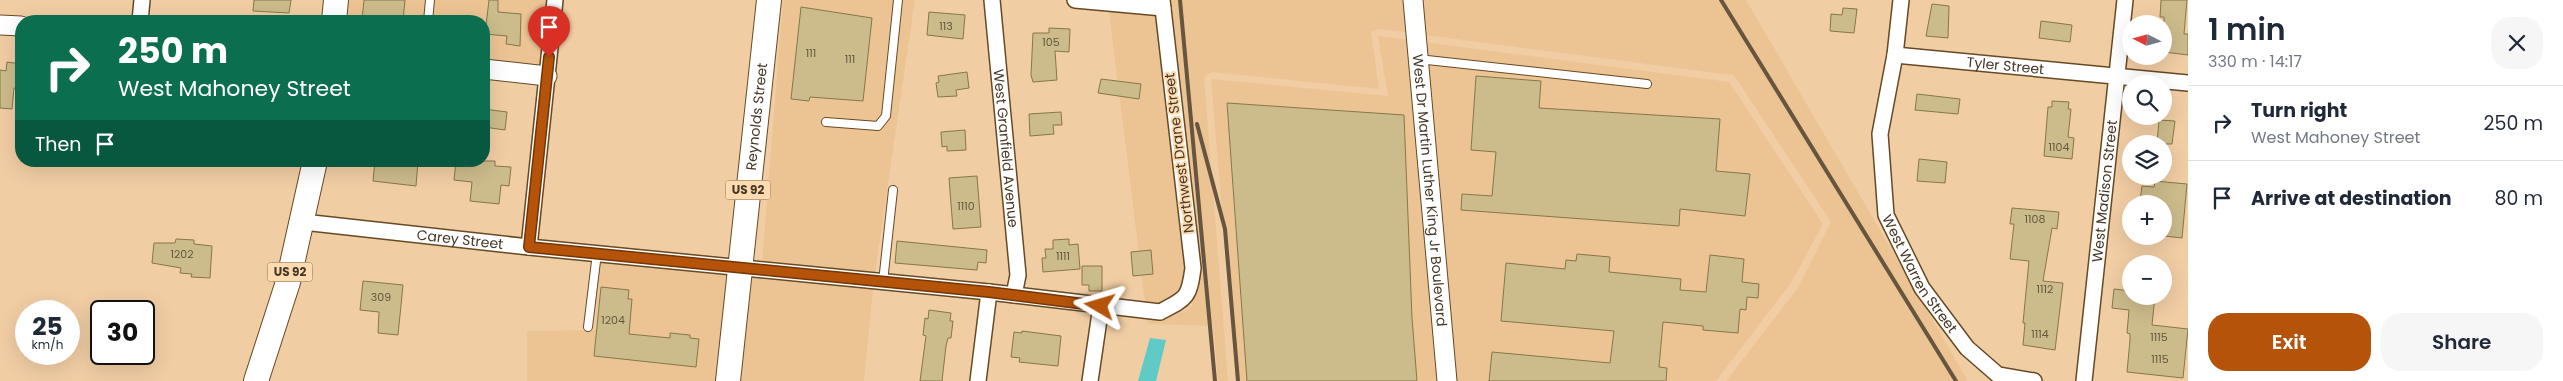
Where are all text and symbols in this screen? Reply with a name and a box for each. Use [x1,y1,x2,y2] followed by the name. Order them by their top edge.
[528,6,570,57] pin
[2208,8,2286,51] text: 1 min
[535,13,563,41] icon: arrive
[2122,15,2172,65] north arrow
[2122,15,2172,305] map controls
[2491,17,2543,69] button: close
[939,18,953,34] house number: 113
[118,26,228,75] text: 250 m
[1042,34,1060,50] house number: 105
[35,35,100,100] icon: right
[806,45,816,61] house number: 111
[2208,50,2302,73] text: 330 m · 14:17
[845,51,855,67] house number: 111
[1966,52,2045,79] street label: Tyler Street
[1408,53,1452,327] street label: West Dr Martin Luther King Jr Boulevard
[741,62,772,171] street label: Reynolds Street
[989,68,1023,229] street label: West Granfield Avenue
[1159,72,1199,234] street label: Northwest Drane Street
[118,73,351,104] text: West Mahoney Street
[2122,75,2172,125] button: search
[2251,97,2347,124] text: Turn right
[2208,109,2236,137] icon: right
[2484,110,2543,137] text: 250 m
[2087,119,2122,263] street label: West Madison Street
[2251,126,2420,149] text: West Mahoney Street
[91,130,119,158] icon: arrive
[35,131,81,158] text: Then
[2122,135,2172,185] button: layers
[2049,139,2070,155] house number: 1104
[726,180,770,200] road number: US 92
[2208,184,2236,212] icon: arrive
[2251,185,2452,212] text: Arrive at destination
[2494,185,2543,212] text: 80 m
[2122,195,2172,245] button: +
[957,198,975,214] house number: 1110
[1877,211,1962,337] street label: West Warren Street
[2025,211,2046,227] house number: 1108
[416,225,504,254] street label: Carey Street
[170,246,194,262] house number: 1202
[1056,248,1070,264] house number: 1111
[2122,255,2172,305] button: −
[268,262,312,282] road number: US 92
[1073,279,1125,331] position arrow
[2037,281,2053,297] house number: 1112
[371,289,391,305] house number: 309
[90,300,155,365] speed limit sign: 30
[32,309,63,344] text: 25
[601,312,625,328] house number: 1204
[2208,313,2371,371] button: Exit
[2381,313,2543,371] button: Share
[2031,326,2049,342] house number: 1114
[2150,329,2168,345] house number: 1115
[32,336,63,353] text: km/h
[2151,351,2169,367] house number: 1115

